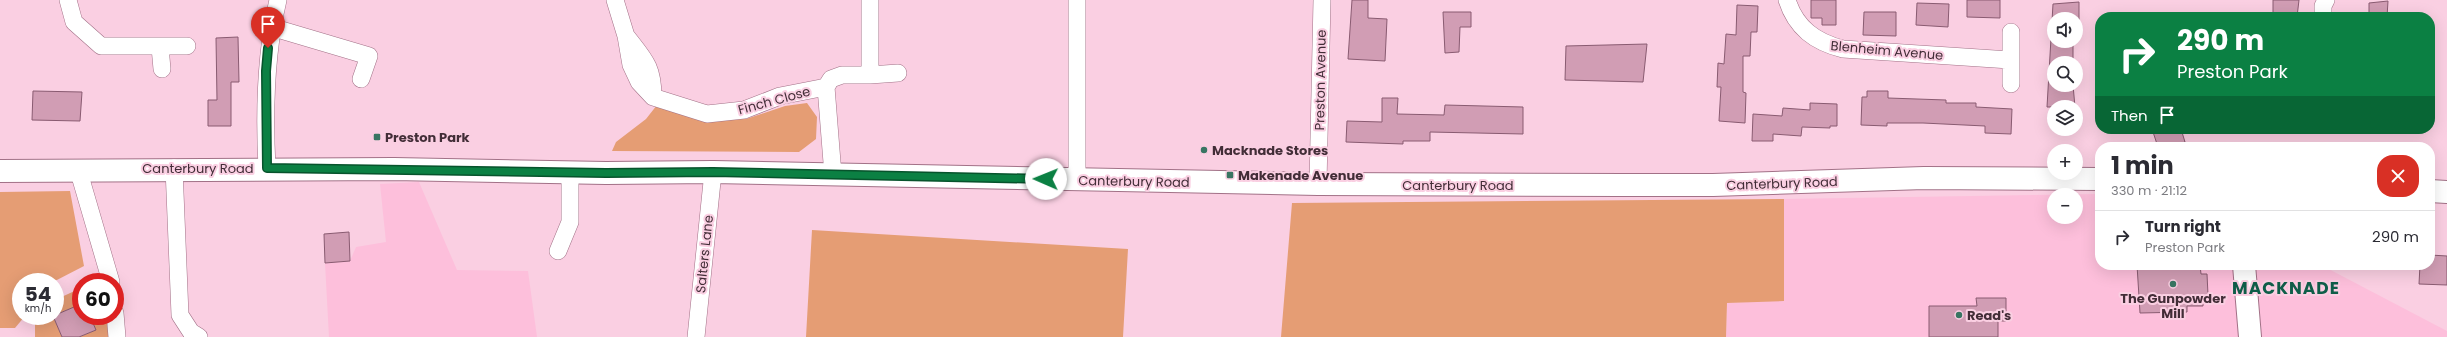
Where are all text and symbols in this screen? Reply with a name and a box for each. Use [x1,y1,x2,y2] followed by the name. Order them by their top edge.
[251,7.0,285,48] pin
[2047,12,2083,224] map controls
[2047,12,2083,48] button: sound
[257,13,279,35] icon: arrive
[2177,21,2264,60] text: 290 m
[2111,28,2163,80] icon: right
[1310,29,1331,131] street label: Preston Avenue
[1830,36,1944,65] street label: Blenheim Avenue
[2047,56,2083,92] button: search
[2177,59,2288,84] text: Preston Park
[736,82,812,119] street label: Finch Close
[2047,100,2083,136] button: layers
[2156,104,2178,126] icon: arrive
[2111,105,2148,126] text: Then
[385,128,470,147] place label: Preston Park
[372,132,382,142] marker: Preston Park
[1212,141,1328,160] place label: Macknade Stores
[2047,144,2083,180] button: +
[1199,145,1209,155] marker: Macknade Stores
[2111,149,2174,182] text: 1 min
[2377,155,2419,197] button: close
[1025,158,1067,200] position arrow
[142,159,254,178] street label: Canterbury Road
[1238,166,1363,185] place label: Makenade Avenue
[1225,170,1235,180] marker: Makenade Avenue
[1078,171,1190,192] street label: Canterbury Road
[1726,172,1838,195] street label: Canterbury Road
[1402,176,1514,195] street label: Canterbury Road
[2111,181,2187,200] text: 330 m · 21:12
[2047,188,2083,224] button: −
[691,214,718,294] street label: Salters Lane
[2145,216,2221,237] text: Turn right
[2111,226,2133,248] icon: right
[2372,226,2419,247] text: 290 m
[2145,238,2225,257] text: Preston Park
[72,273,124,325] speed limit sign: 60
[2232,276,2340,300] district label: MACKNADE
[2168,279,2178,289] marker: The Gunpowder Mill
[25,280,51,308] text: 54
[2120,289,2226,323] place label: The Gunpowder Mill
[25,301,51,316] text: km/h
[1967,306,2011,325] place label: Read's
[1954,310,1964,320] marker: Read's

